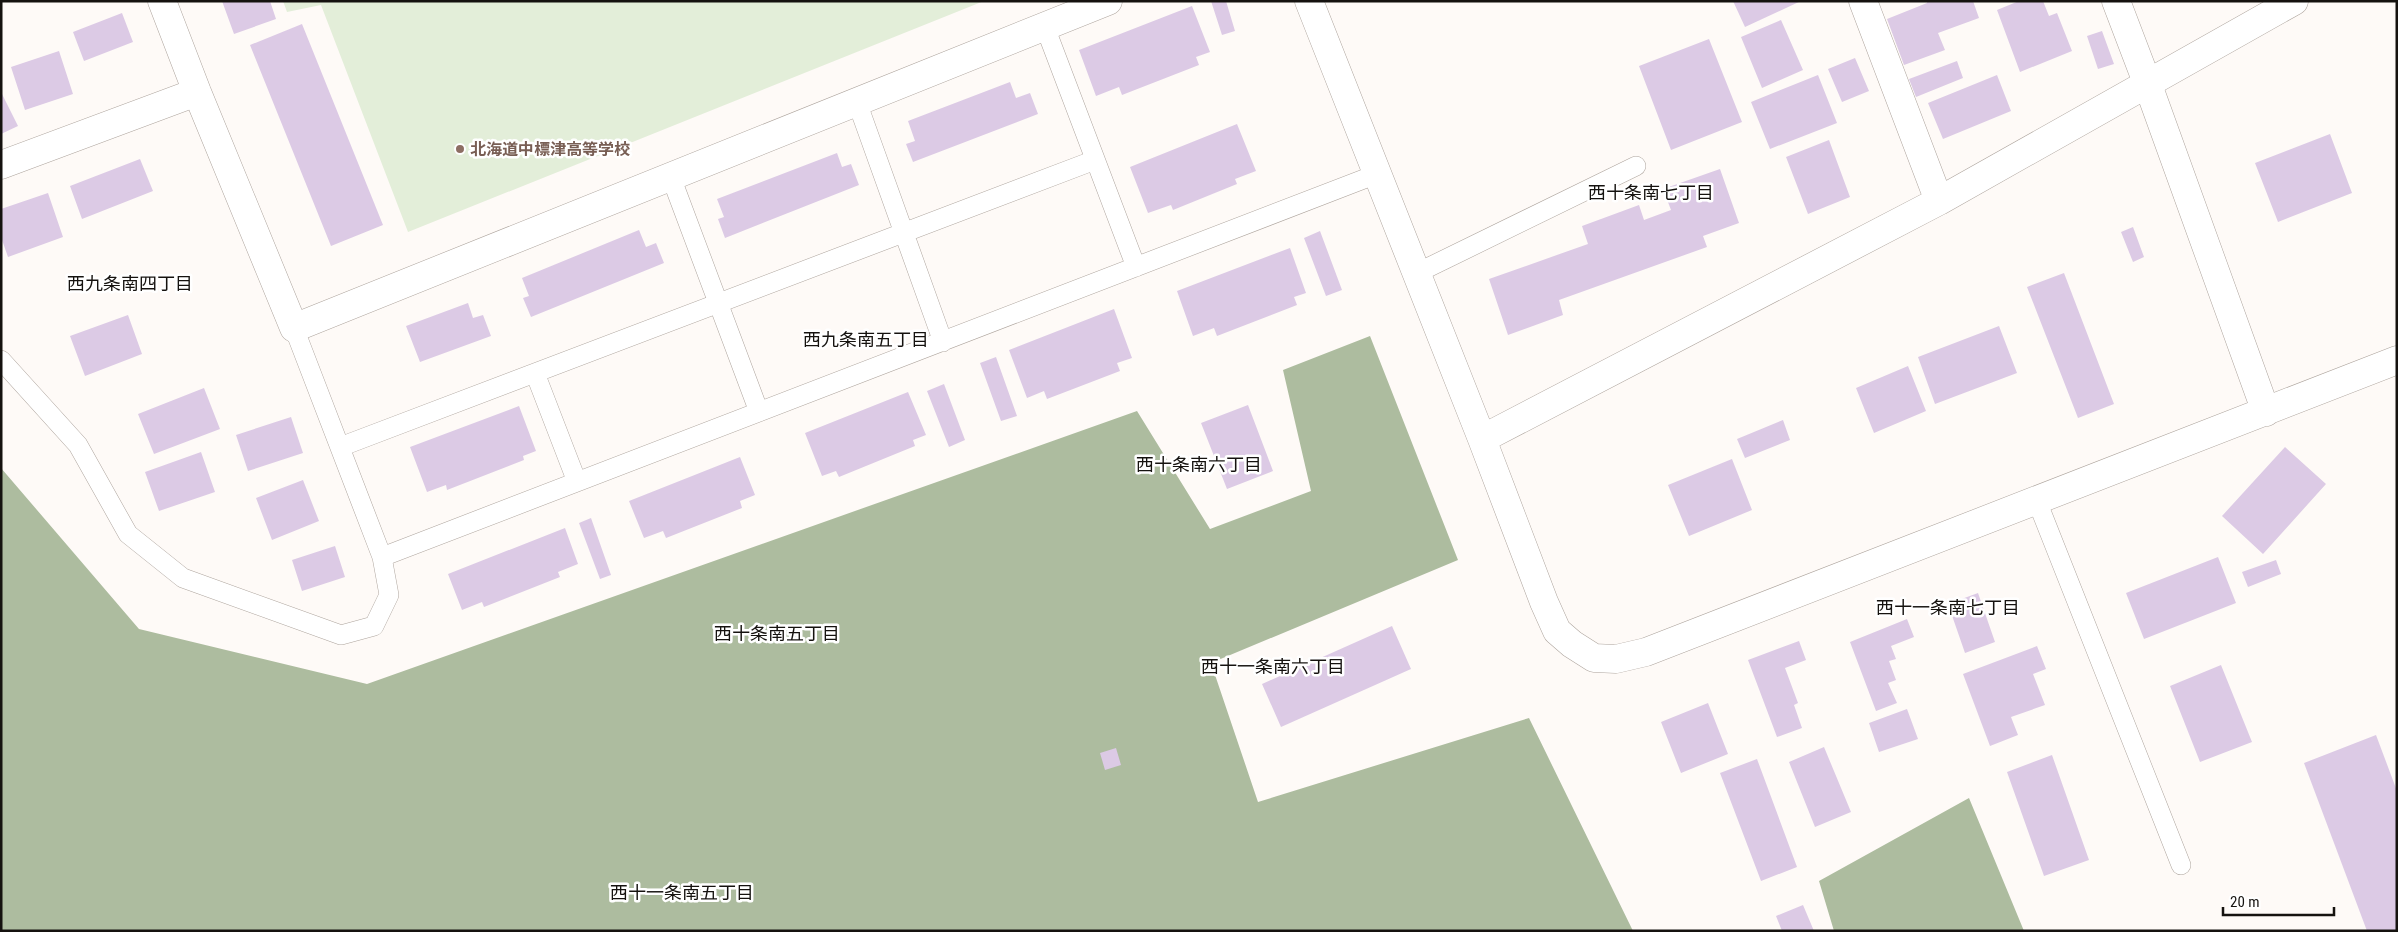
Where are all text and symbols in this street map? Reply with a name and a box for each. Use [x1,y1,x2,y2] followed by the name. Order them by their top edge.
[470,140,630,159] place label: 北海道中標津高等学校
[454,143,466,155] marker: 北海道中標津高等学校
[1588,182,1714,203] district label: 西十条南七丁目
[67,273,193,294] district label: 西九条南四丁目
[803,329,929,350] district label: 西九条南五丁目
[1136,454,1262,475] district label: 西十条南六丁目
[1876,597,2020,618] district label: 西十一条南七丁目
[714,623,840,644] district label: 西十条南五丁目
[1201,656,1345,677] district label: 西十一条南六丁目
[610,882,754,903] district label: 西十一条南五丁目
[2223,884,2334,916] scale bar
[2230,893,2260,911] text: 20 m

